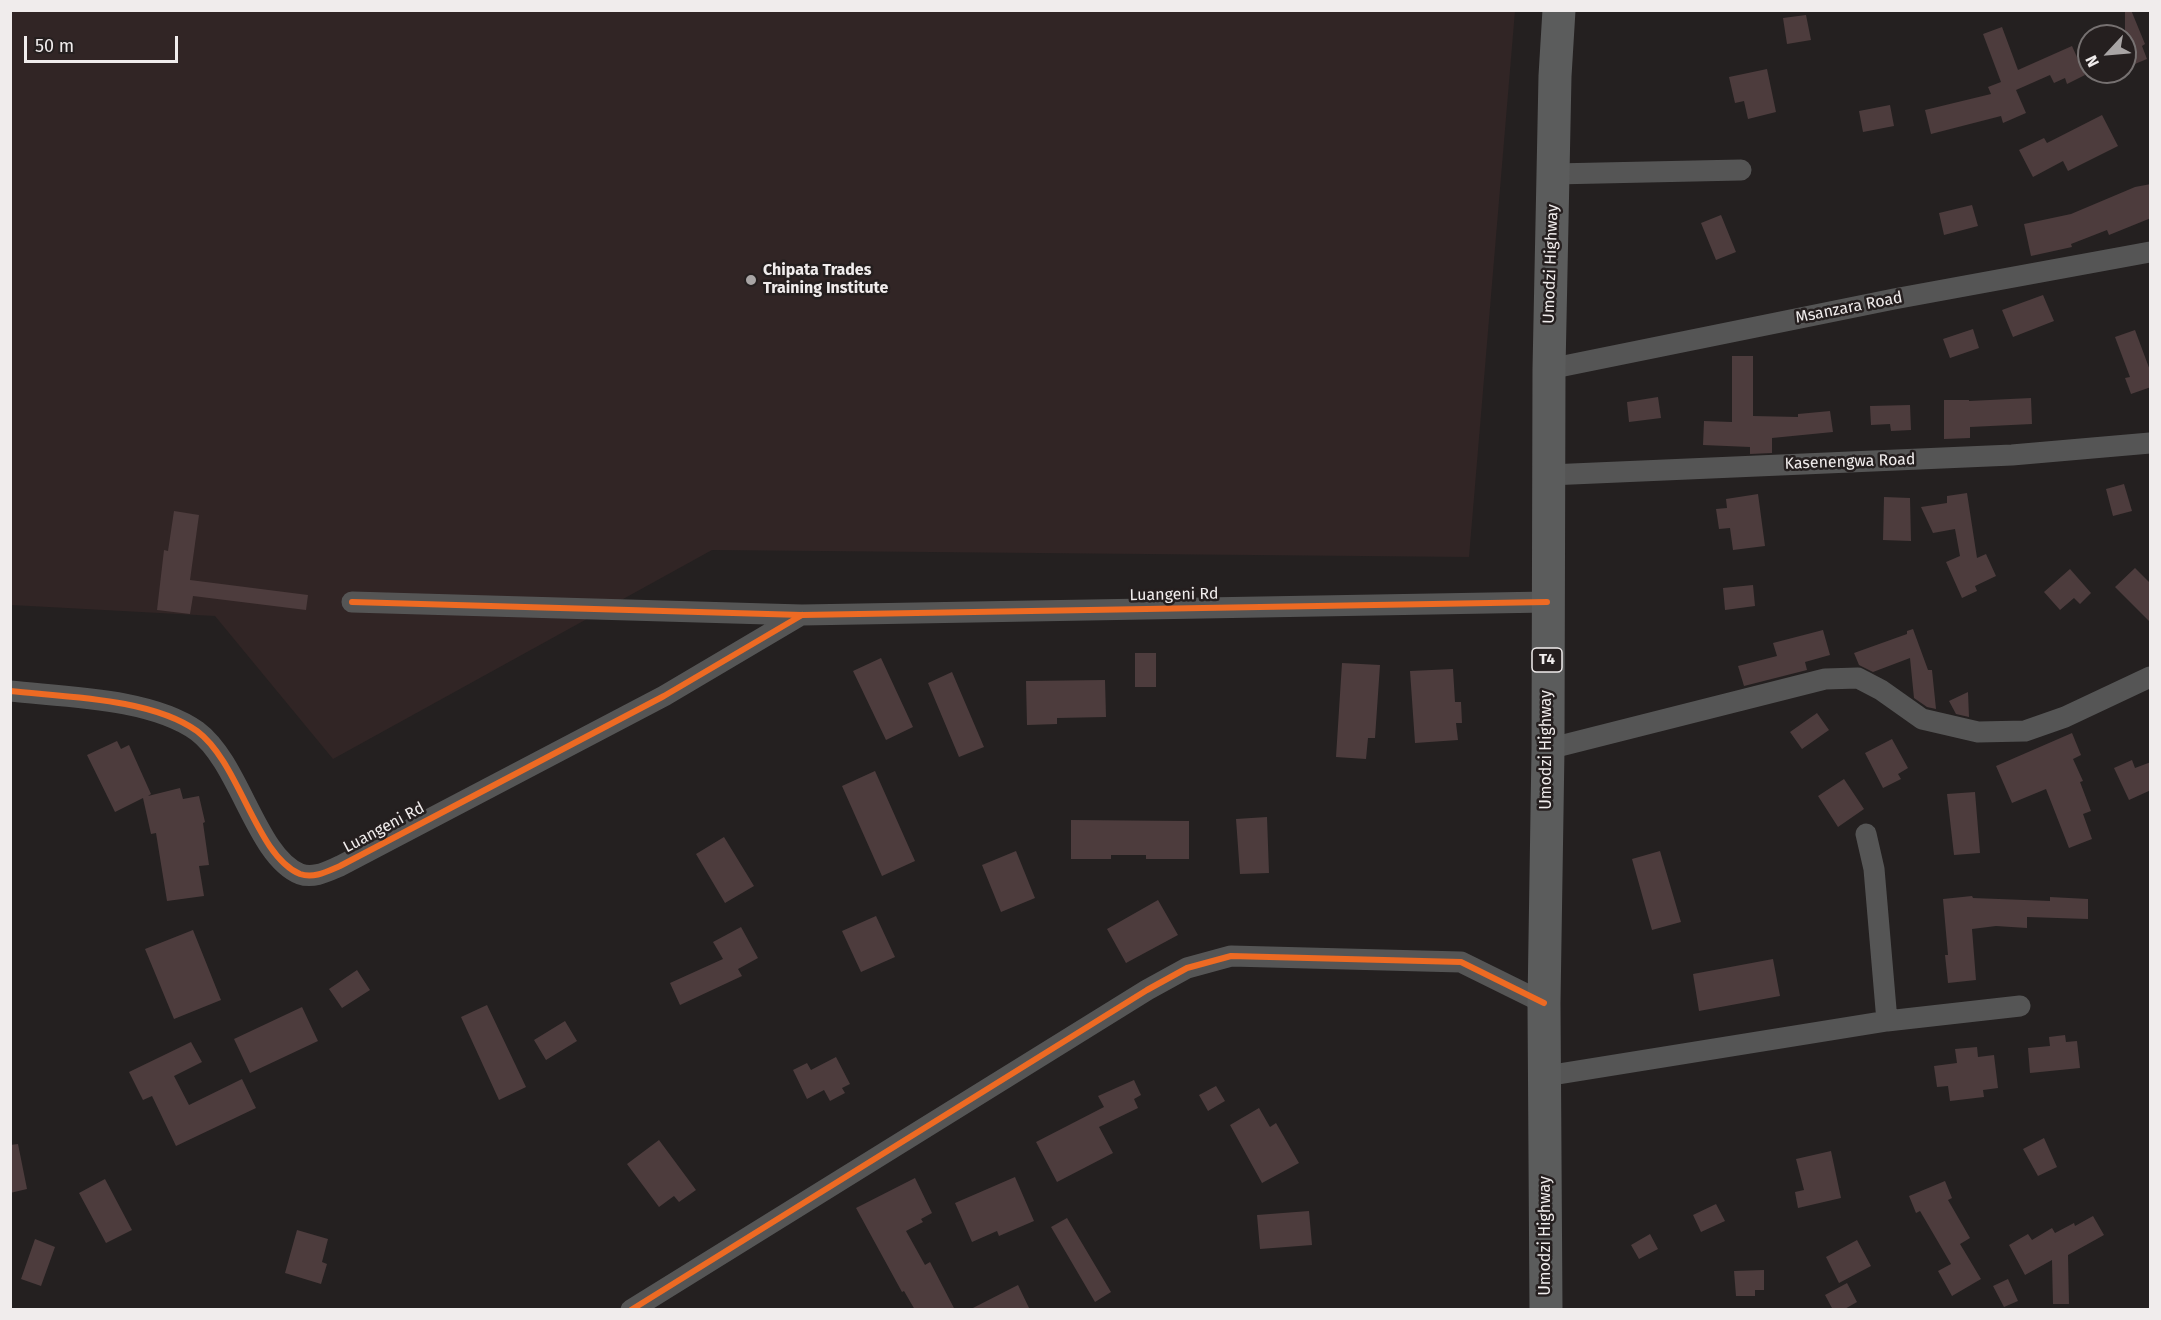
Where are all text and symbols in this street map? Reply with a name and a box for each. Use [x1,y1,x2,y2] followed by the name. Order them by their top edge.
[27,24,182,62] scale bar
[2077,24,2137,84] north arrow
[35,35,74,57] text: 50 m
[2081,52,2103,70] text: N
[1539,204,1563,324] street label: Umodzi Highway
[763,261,888,299] place label: Chipata Trades Training Institute
[744,273,758,287] marker: Chipata Trades Training Institute
[1794,288,1904,328] street label: Msanzara Road
[1784,450,1916,474] street label: Kasenengwa Road
[1129,585,1219,605] street label: Luangeni Rd
[1532,648,1562,672] road number: T4
[1537,690,1557,810] street label: Umodzi Highway
[340,799,428,857] street label: Luangeni Rd
[1536,1176,1556,1296] street label: Umodzi Highway

